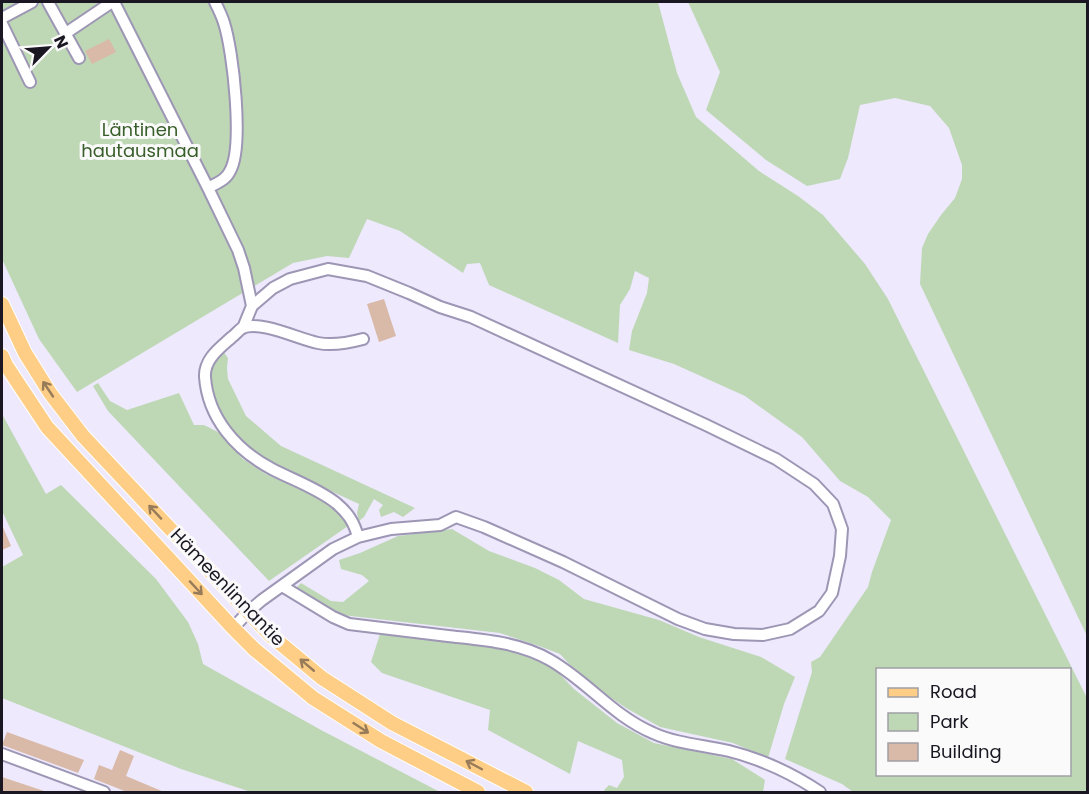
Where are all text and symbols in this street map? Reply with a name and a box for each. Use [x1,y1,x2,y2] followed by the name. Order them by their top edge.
[18,18,78,78] north arrow
[48,32,74,52] text: N
[81,117,199,163] park label: Läntinen hautausmaa
[42,381,54,397] one-way arrow
[149,505,163,520] one-way arrow
[165,523,291,651] street label: Hämeenlinnantie
[188,581,203,596] one-way arrow
[299,659,315,672] one-way arrow
[876,668,1071,776] legend
[930,679,977,704] text: Road
[930,709,969,734] text: Park
[352,723,369,735] one-way arrow
[930,739,1002,764] text: Building
[465,759,483,771] one-way arrow

